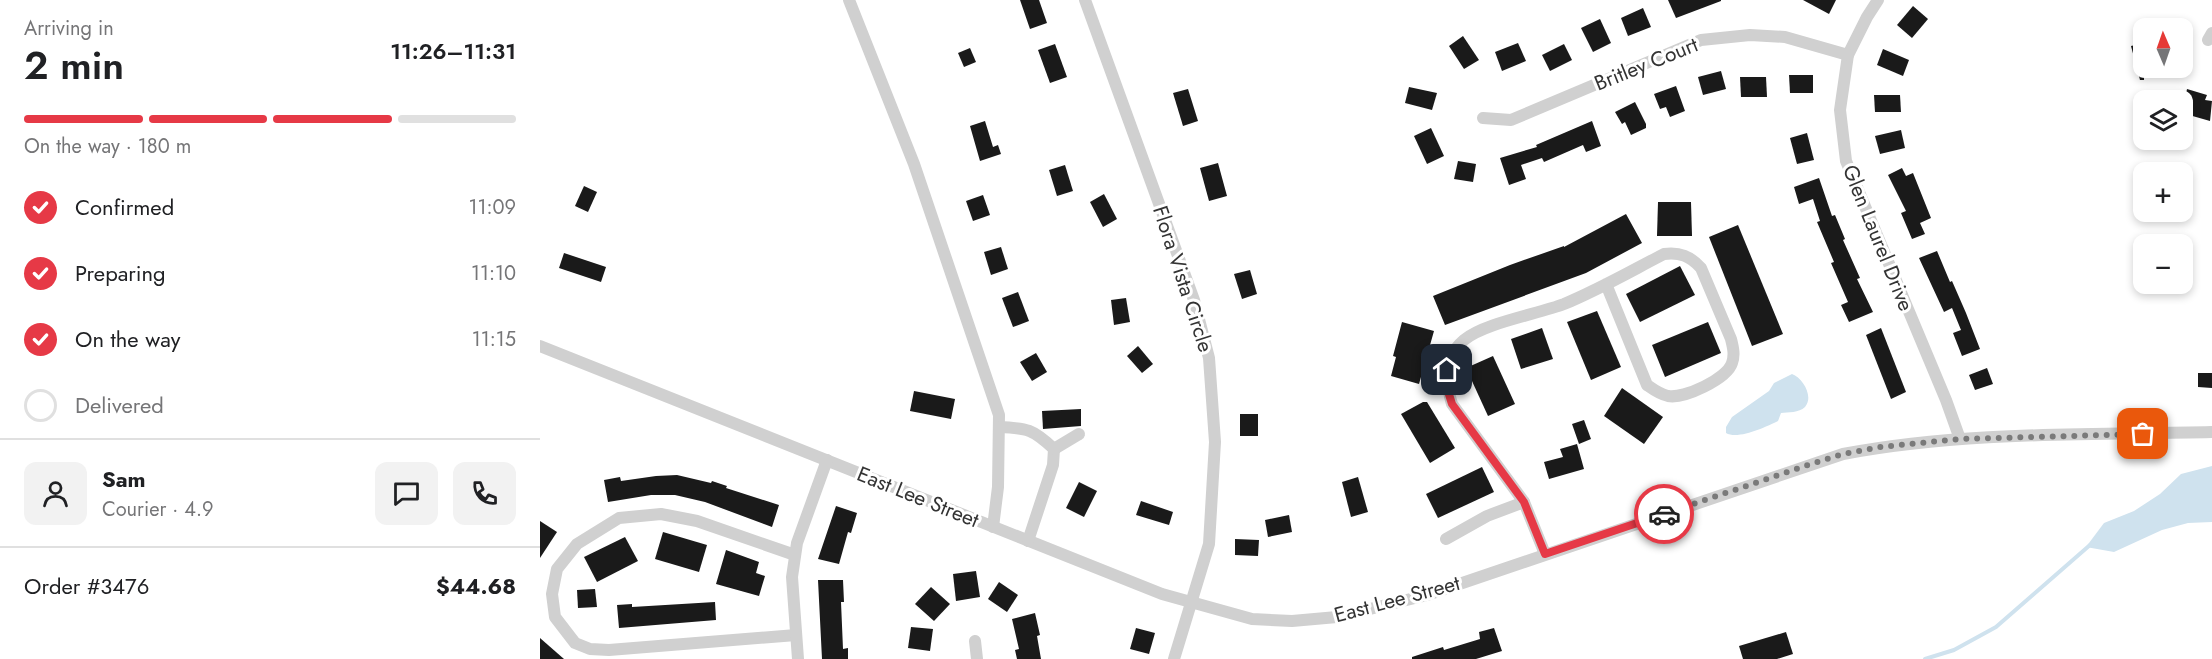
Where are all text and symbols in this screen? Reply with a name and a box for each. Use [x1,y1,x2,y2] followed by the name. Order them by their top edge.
[24,14,114,43] text: Arriving in
[2133,18,2193,78] north arrow
[2133,18,2193,294] map controls
[1590,30,1702,98] street label: Britley Court
[390,35,516,67] text: 11:26–11:31
[24,37,124,94] text: 2 min
[2133,90,2193,150] button: layers
[24,132,191,161] text: On the way · 180 m
[1835,160,1921,316] street label: Glen Laurel Drive
[2133,162,2193,222] button: +
[24,191,57,224] icon: check
[75,191,174,223] text: Confirmed
[468,193,516,222] text: 11:09
[1145,202,1221,356] street label: Flora Vista Circle
[2133,234,2193,294] button: −
[24,257,57,290] icon: check
[75,257,166,289] text: Preparing
[471,259,516,288] text: 11:10
[24,323,57,356] icon: check
[75,323,180,355] text: On the way
[472,325,516,354] text: 11:15
[1421,344,1472,395] pin
[1430,353,1463,386] icon: home
[75,389,164,421] text: Delivered
[2117,408,2168,459] pin
[2126,417,2159,450] icon: bag
[853,459,983,535] street label: East Lee Street
[24,462,87,525] button: person
[375,462,438,525] button: chat
[453,462,516,525] button: phone
[102,463,146,495] text: Sam
[1634,484,1694,544] courier
[102,495,214,524] text: Courier · 4.9
[1648,498,1681,531] icon: car
[1331,568,1463,630] street label: East Lee Street
[24,570,149,602] text: Order #3476
[436,570,516,602] text: $44.68

